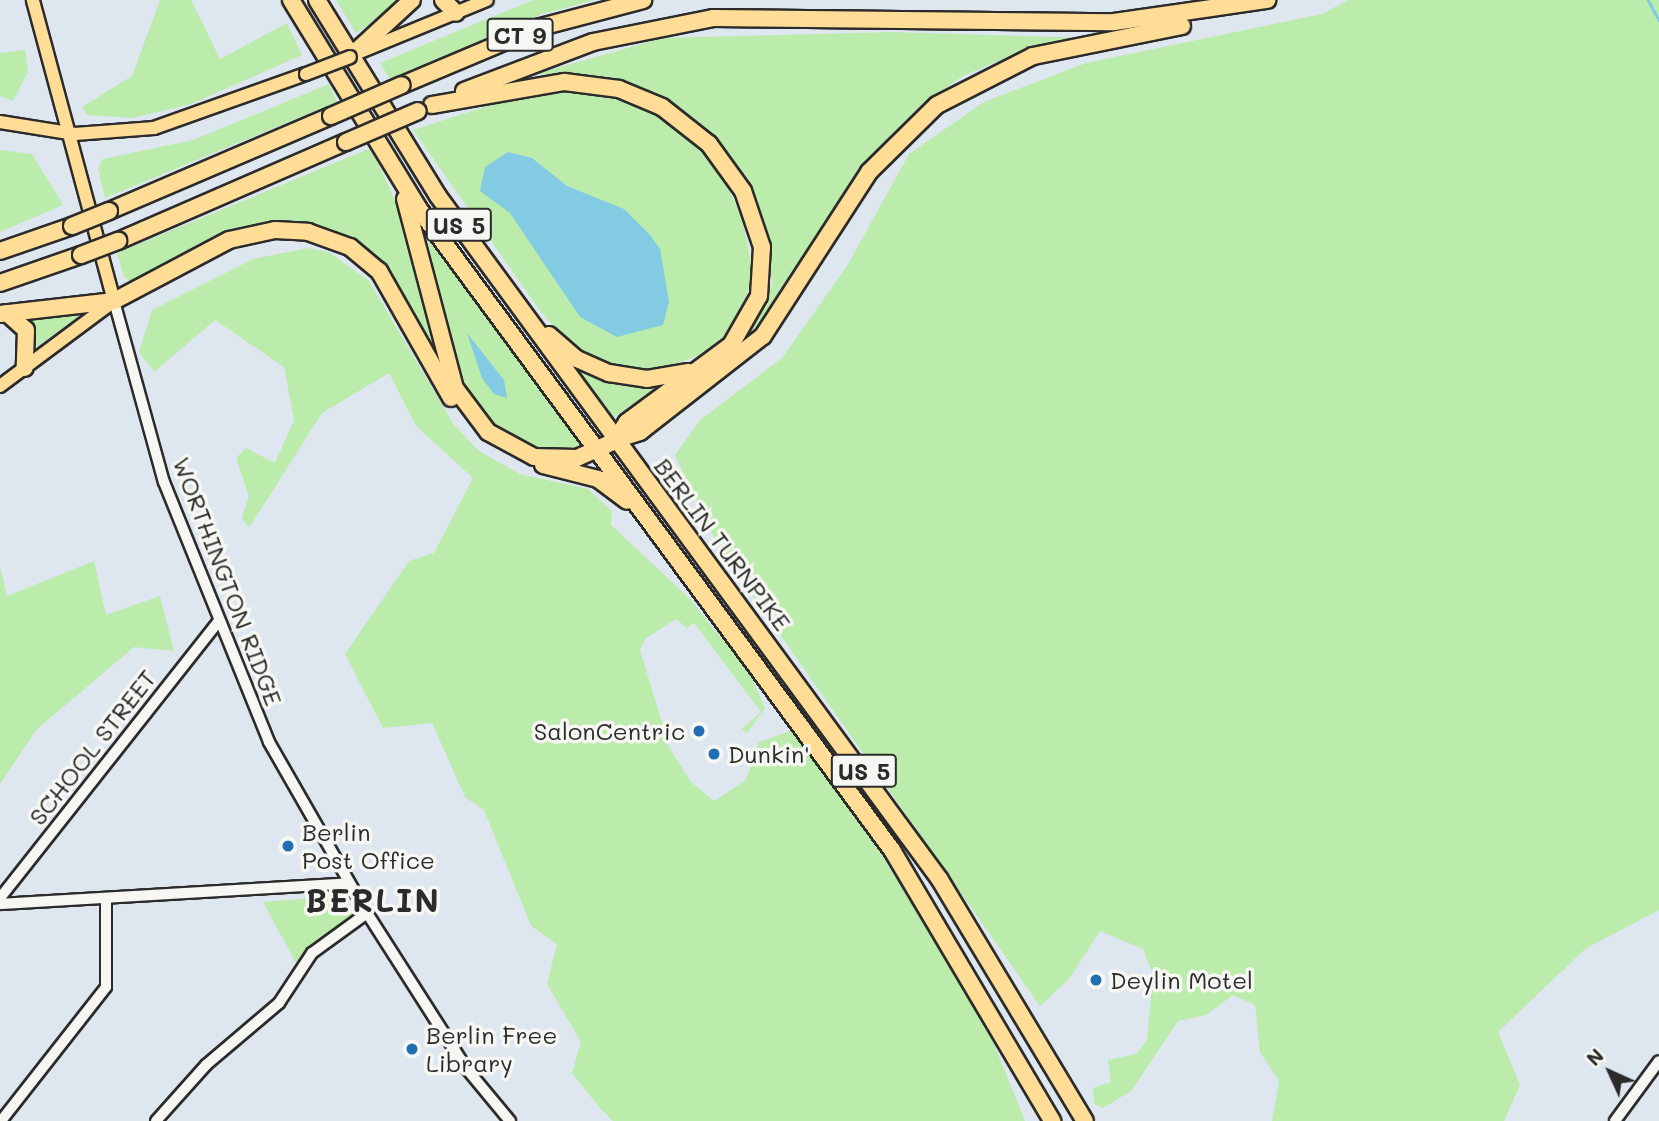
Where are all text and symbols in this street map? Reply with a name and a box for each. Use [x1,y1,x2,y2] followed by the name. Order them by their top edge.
[485,16,555,54] road number: CT 9
[426,206,492,244] road number: US 5
[649,452,797,636] street label: BERLIN TURNPIKE
[167,453,289,709] street label: WORTHINGTON RIDGE
[22,664,162,830] street label: SCHOOL STREET
[534,717,685,745] place label: SalonCentric
[691,723,707,739] marker: SalonCentric
[728,740,810,768] place label: Dunkin'
[706,746,722,762] marker: Dunkin'
[831,751,897,790] road number: US 5
[302,818,435,874] place label: Berlin Post Office
[280,838,296,854] marker: Berlin Post Office
[306,880,440,918] district label: BERLIN
[1110,966,1253,994] place label: Deylin Motel
[1088,972,1104,988] marker: Deylin Motel
[426,1021,557,1077] place label: Berlin Free Library
[1575,1037,1645,1107] north arrow
[404,1041,420,1057] marker: Berlin Free Library
[1581,1043,1609,1071] text: N

